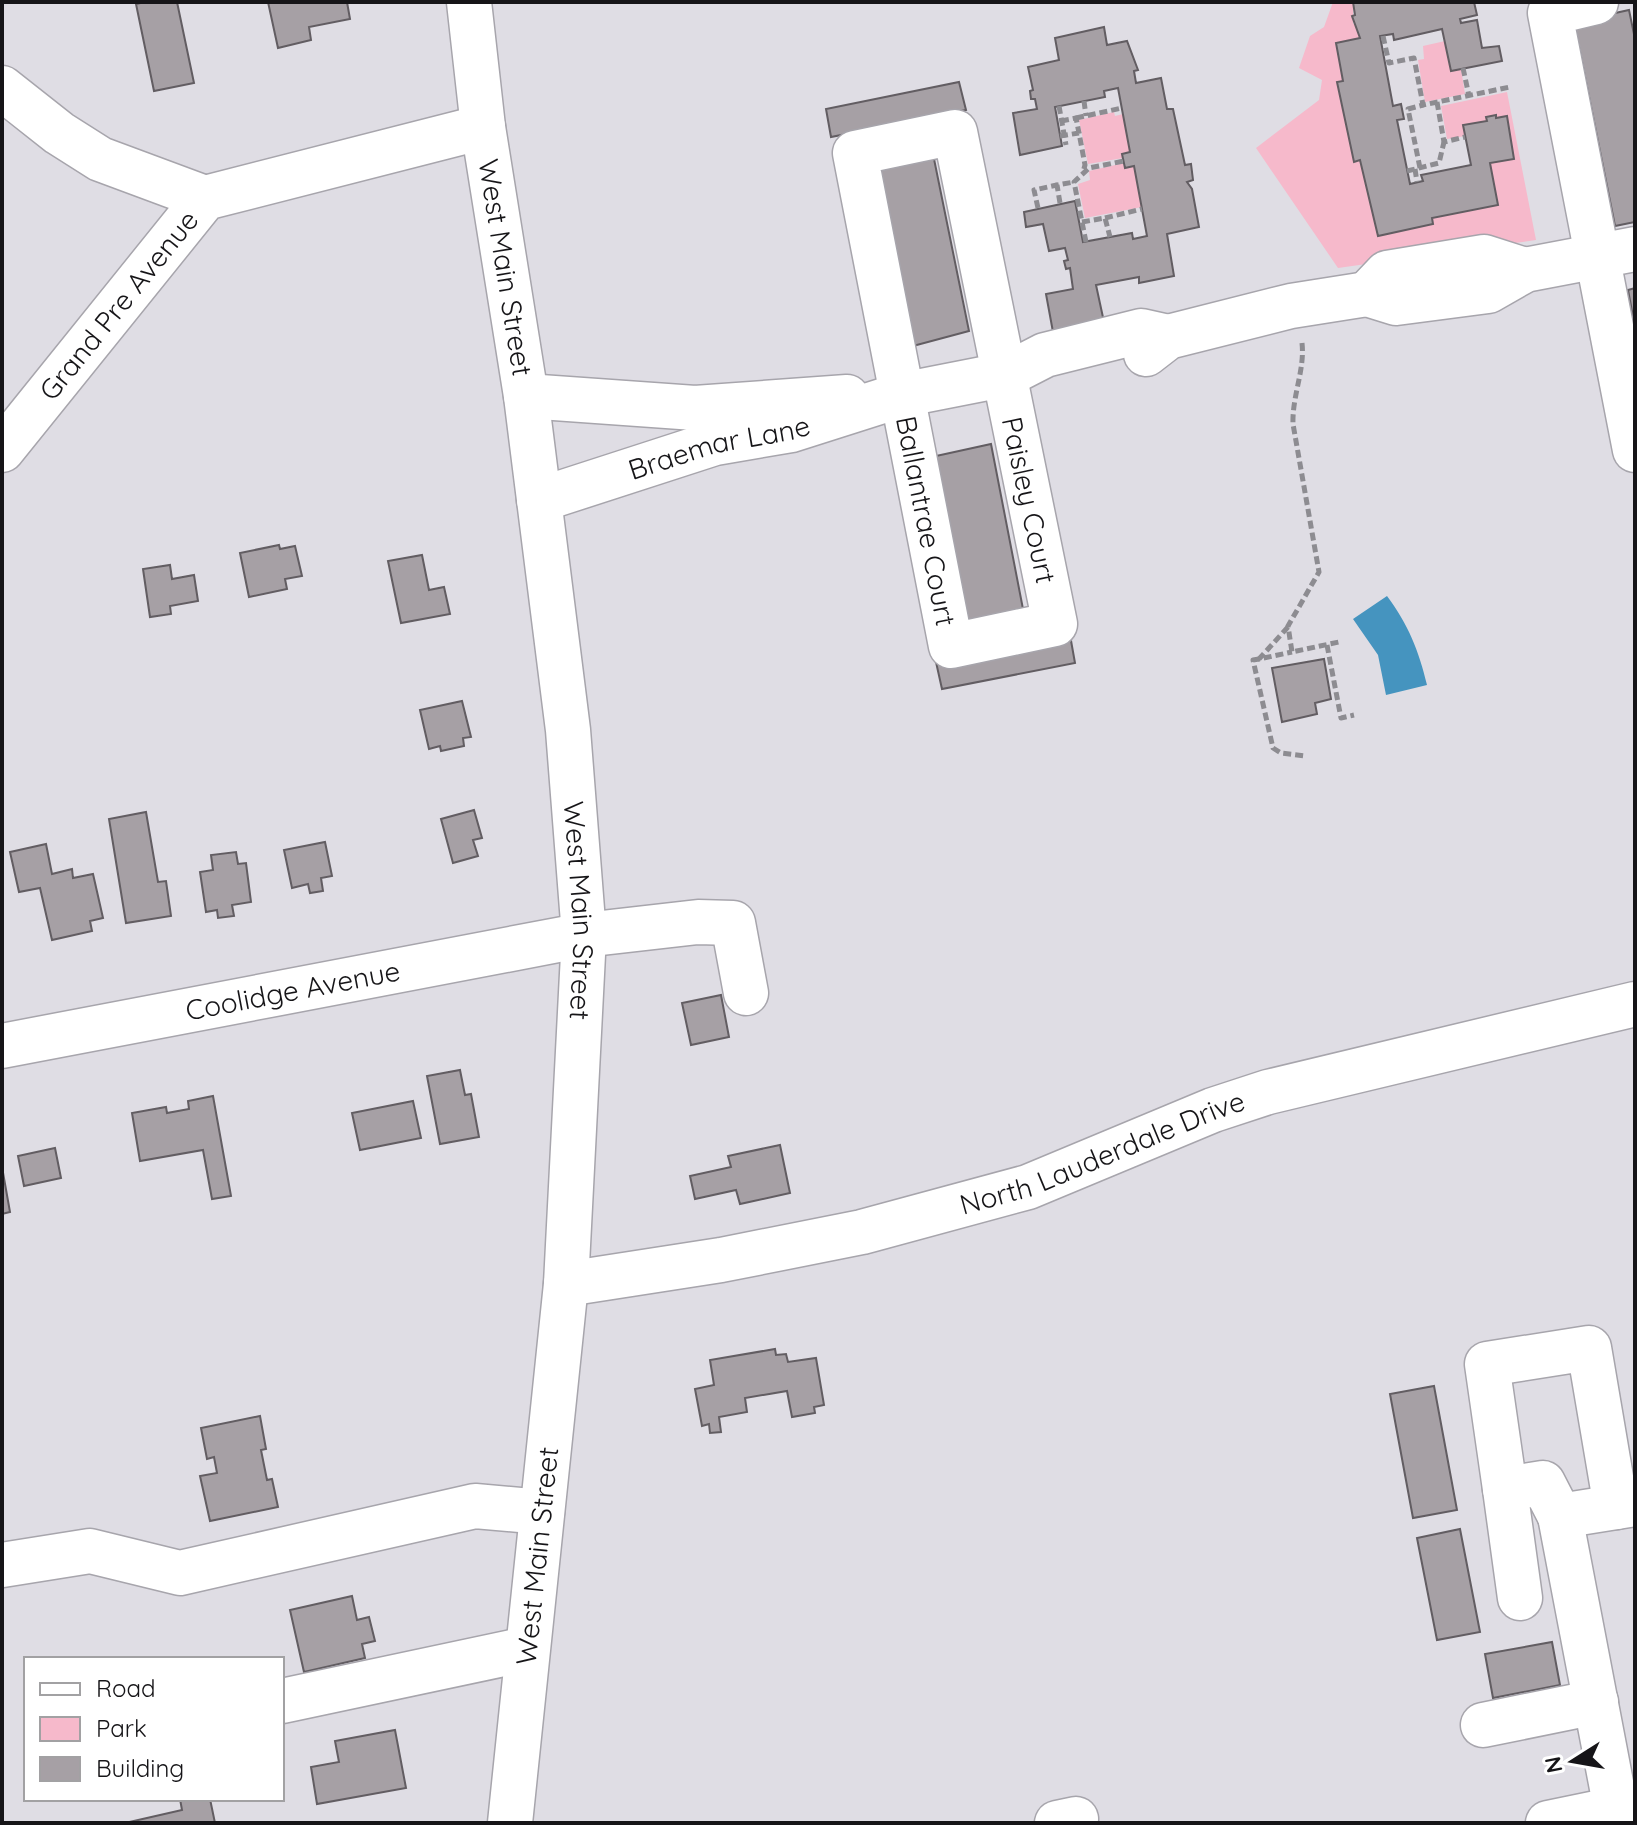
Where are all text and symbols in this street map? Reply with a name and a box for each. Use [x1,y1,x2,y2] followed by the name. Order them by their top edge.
[471,156,541,378] street label: West Main Street
[31,203,205,407] street label: Grand Pre Avenue
[624,407,814,487] street label: Braemar Lane
[889,413,964,629] street label: Ballantrae Court
[995,413,1064,586] street label: Paisley Court
[557,800,602,1021] street label: West Main Street
[182,952,403,1028] street label: Coolidge Avenue
[956,1083,1249,1222] street label: North Lauderdale Drive
[508,1445,565,1667] street label: West Main Street
[24,1657,284,1801] legend
[96,1673,156,1703] text: Road
[96,1713,147,1743] text: Park
[1533,1721,1613,1801] north arrow
[96,1753,184,1783] text: Building
[1538,1754,1569,1775] text: N

